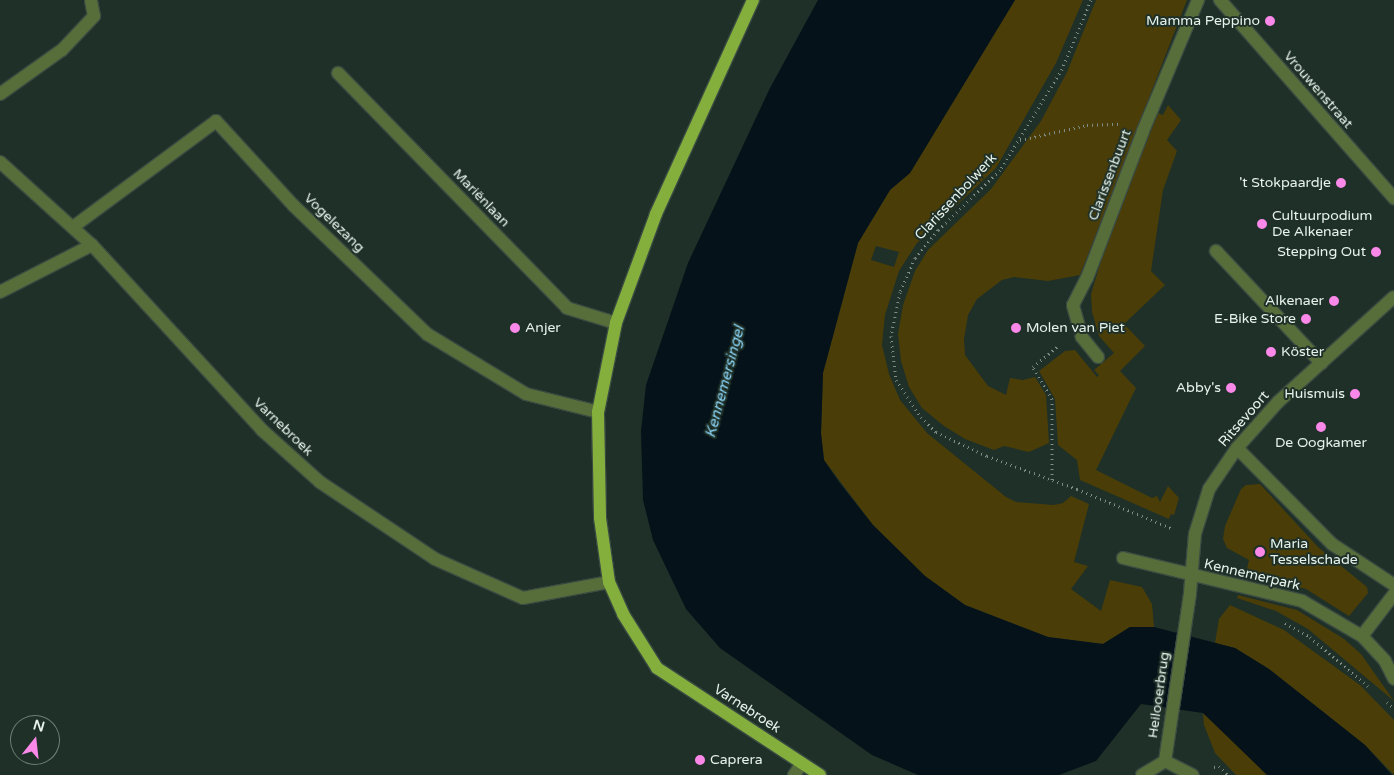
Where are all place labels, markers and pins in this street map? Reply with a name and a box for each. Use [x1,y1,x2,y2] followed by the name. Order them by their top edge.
[1146,13,1260,29] place label: Mamma Peppino
[1264,15,1276,27] marker: Mamma Peppino
[1239,175,1331,191] place label: 't Stokpaardje
[1335,177,1347,189] marker: 't Stokpaardje
[1272,208,1372,240] place label: Cultuurpodium De Alkenaer
[1256,218,1268,230] marker: Cultuurpodium De Alkenaer
[1277,244,1366,260] place label: Stepping Out
[1370,246,1382,258] marker: Stepping Out
[1265,293,1324,309] place label: Alkenaer
[1328,295,1340,307] marker: Alkenaer
[1214,311,1296,327] place label: E-Bike Store
[1300,313,1312,325] marker: E-Bike Store
[525,320,561,336] place label: Anjer
[1026,320,1125,336] place label: Molen van Piet
[509,322,521,334] marker: Anjer
[1010,322,1022,334] marker: Molen van Piet
[1281,344,1324,360] place label: Köster
[1265,346,1277,358] marker: Köster
[1176,380,1221,396] place label: Abby's
[1225,382,1237,394] marker: Abby's
[1284,386,1345,402] place label: Huismuis
[1349,388,1361,400] marker: Huismuis
[1315,421,1327,433] marker: De Oogkamer
[1275,435,1367,451] place label: De Oogkamer
[1270,536,1358,568] place label: Maria Tesselschade
[1254,546,1266,558] marker: Maria Tesselschade
[710,752,763,768] place label: Caprera
[694,754,706,766] marker: Caprera

